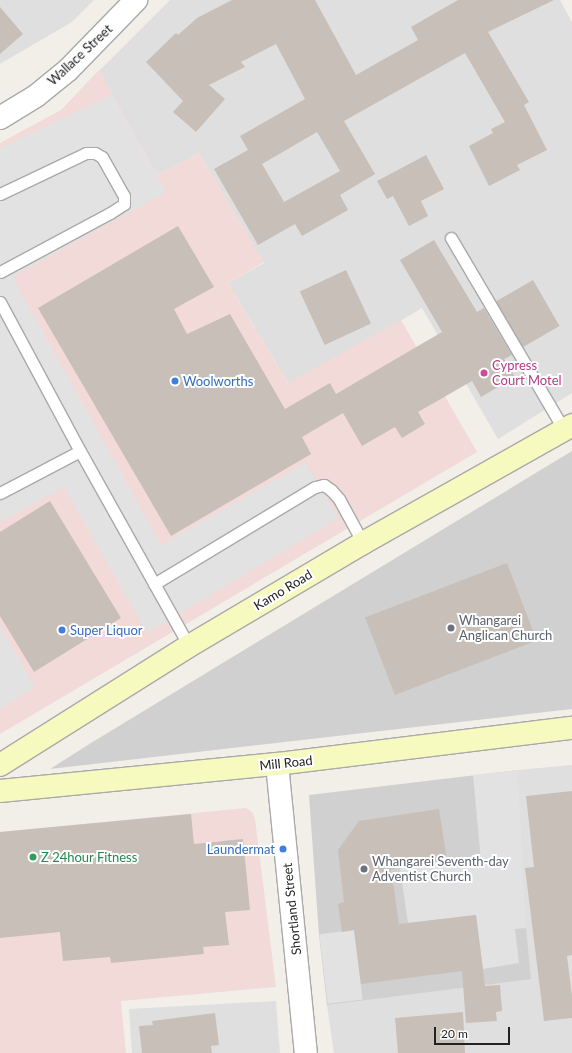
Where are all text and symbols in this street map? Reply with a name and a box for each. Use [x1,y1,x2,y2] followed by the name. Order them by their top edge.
[45,21,115,89] street label: Wallace Street
[492,358,562,389] place label: Cypress Court Motel
[479,368,489,378] marker: Cypress Court Motel
[183,373,253,389] place label: Woolworths
[170,376,180,386] marker: Woolworths
[251,567,315,613] street label: Kamo Road
[459,613,552,644] place label: Whangarei Anglican Church
[70,622,143,638] place label: Super Liquor
[446,623,456,633] marker: Whangarei Anglican Church
[57,625,67,635] marker: Super Liquor
[259,752,313,774] street label: Mill Road
[207,841,275,857] place label: Laundermat
[278,844,288,854] marker: Laundermat
[41,849,138,865] place label: Z 24hour Fitness
[28,852,38,862] marker: Z 24hour Fitness
[372,854,509,885] place label: Whangarei Seventh-day Adventist Church
[279,862,305,956] street label: Shortland Street
[359,864,369,874] marker: Whangarei Seventh-day Adventist Church
[436,1019,512,1045] scale bar
[441,1026,468,1041] text: 20 m

